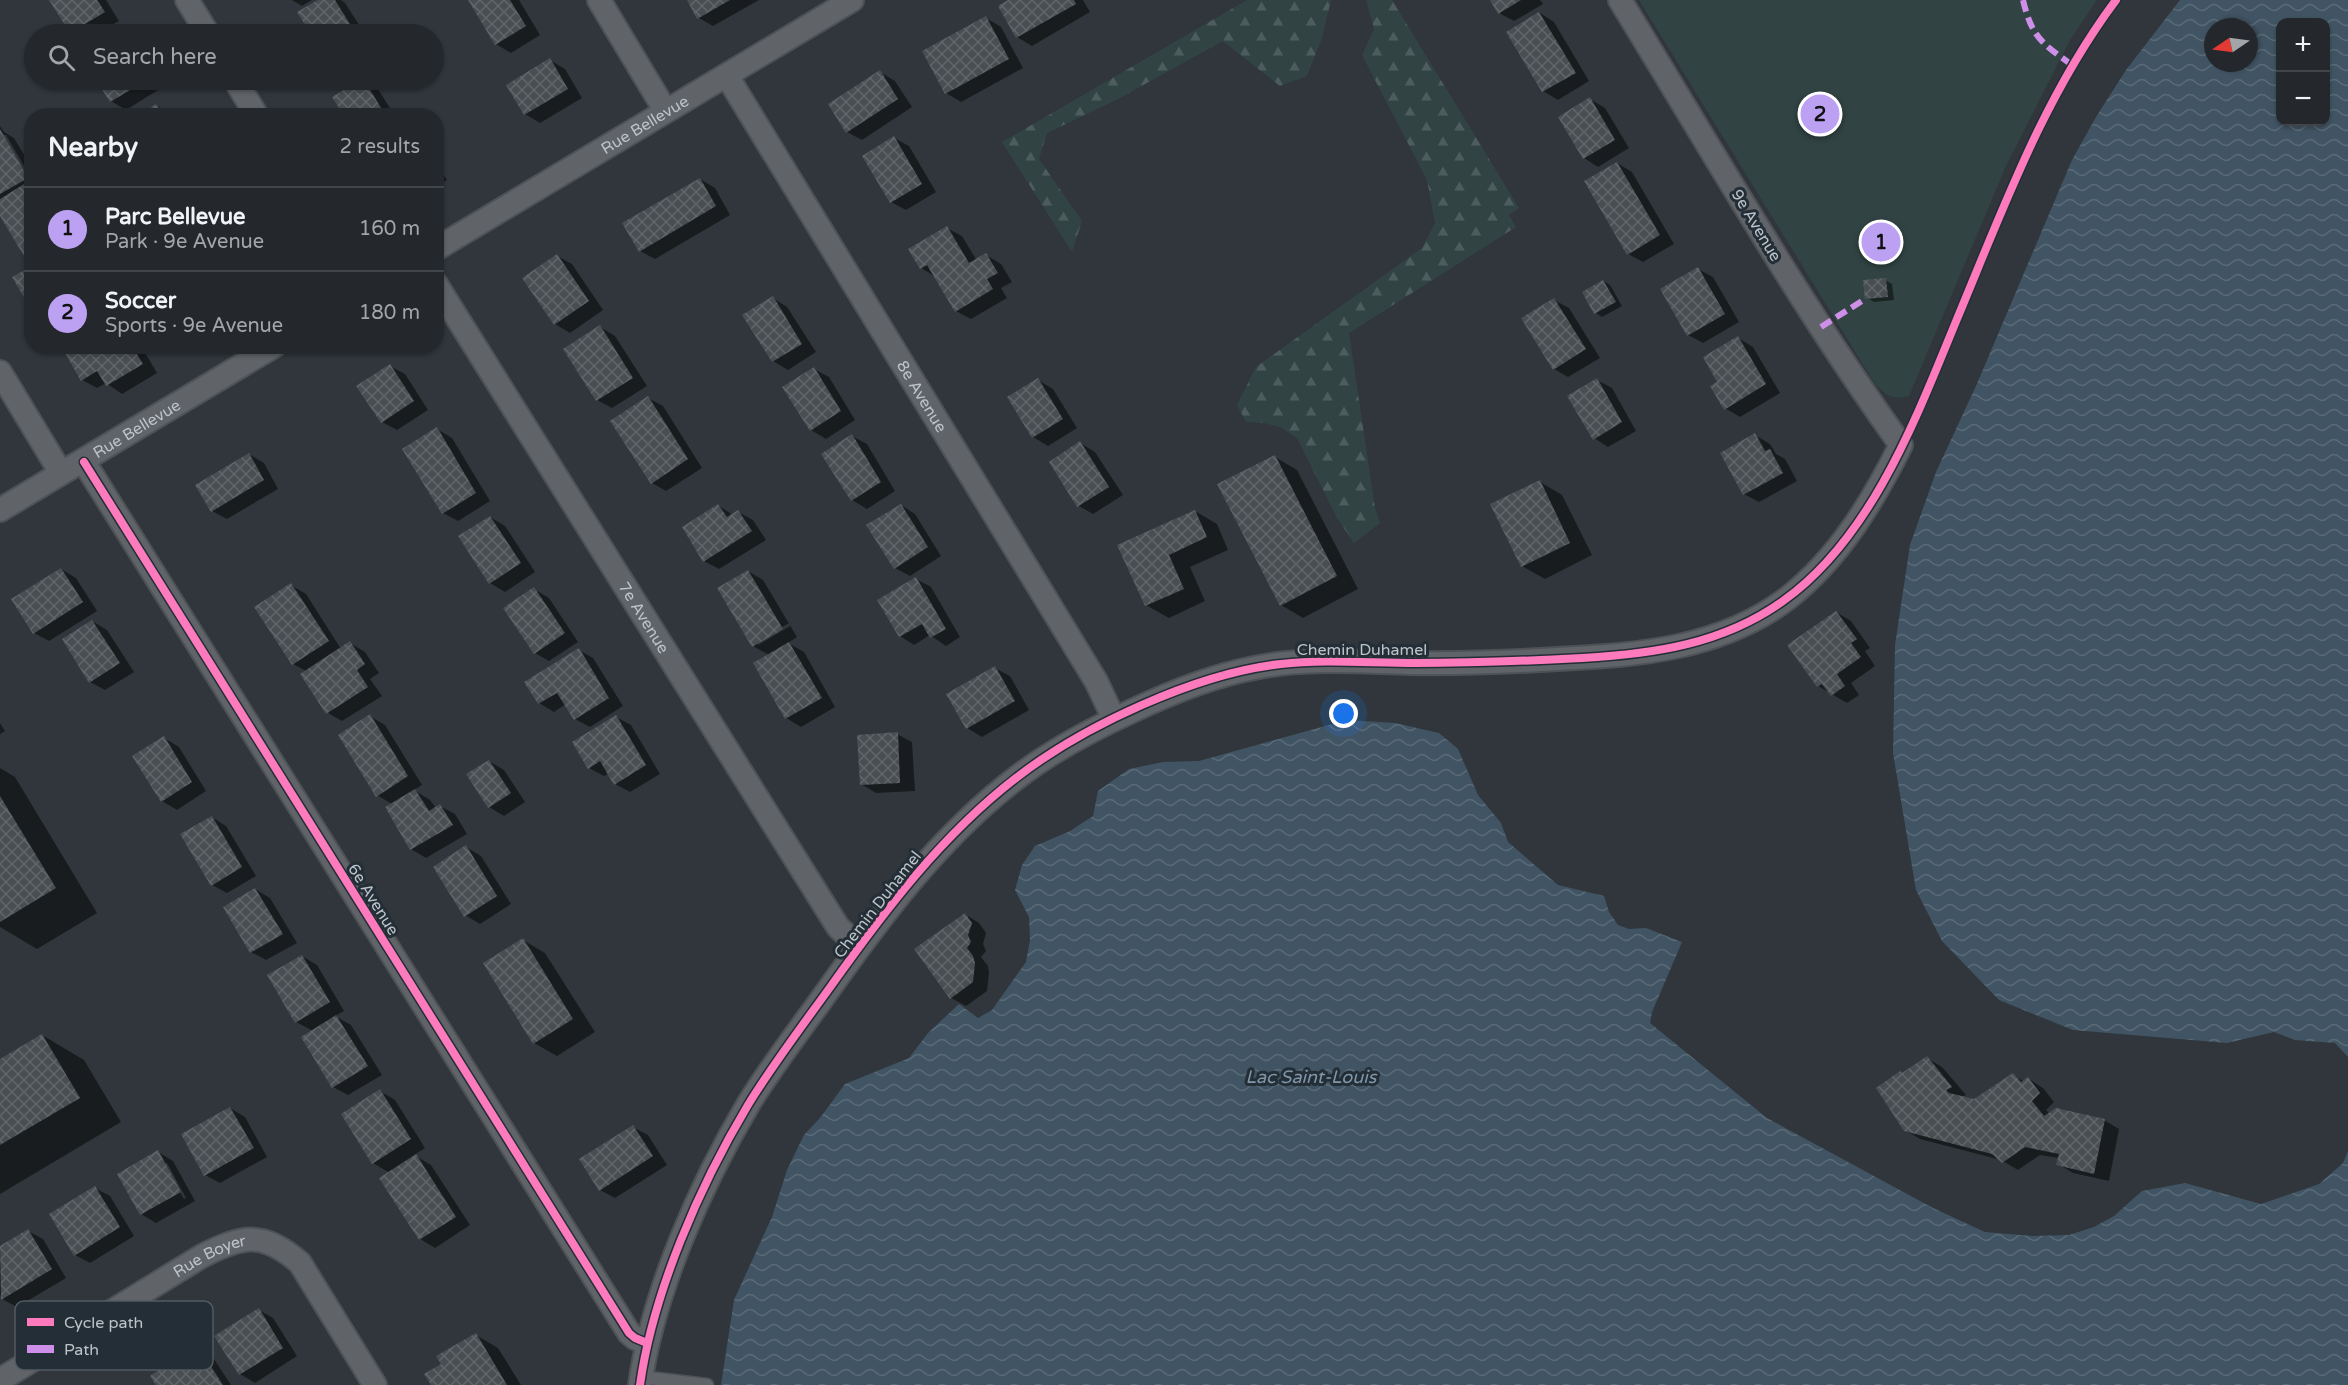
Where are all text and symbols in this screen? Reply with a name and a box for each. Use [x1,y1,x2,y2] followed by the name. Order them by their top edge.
[2204,18,2258,72] north arrow
[2276,18,2330,126] map controls
[2276,18,2330,72] button: +
[24,24,444,90] search box
[45,41,78,74] icon: search
[93,44,217,70] text: Search here
[2276,72,2330,126] button: −
[598,91,693,159] street label: Rue Bellevue
[1800,92,1840,136] pin: 2
[48,132,138,163] text: Nearby
[340,135,420,159] text: 2 results
[1727,186,1785,265] street label: 9e Avenue
[105,204,246,230] text: Parc Bellevue
[61,217,74,241] text: 1
[359,217,420,241] text: 160 m
[1862,220,1900,264] pin: 1
[105,230,264,254] text: Park · 9e Avenue
[105,288,176,314] text: Soccer
[61,301,74,325] text: 2
[359,301,420,325] text: 180 m
[105,314,283,338] text: Sports · 9e Avenue
[892,357,951,436] street label: 8e Avenue
[89,395,184,463] street label: Rue Bellevue
[614,578,673,657] street label: 7e Avenue
[1297,640,1427,660] street label: Chemin Duhamel
[1329,699,1358,728] your location
[830,847,926,962] street label: Chemin Duhamel
[343,860,403,939] street label: 6e Avenue
[1246,1066,1378,1088] water label: Lac Saint-Louis
[170,1231,248,1282] street label: Rue Boyer
[15,1301,213,1370] legend
[64,1313,143,1333] text: Cycle path
[64,1340,99,1360] text: Path

